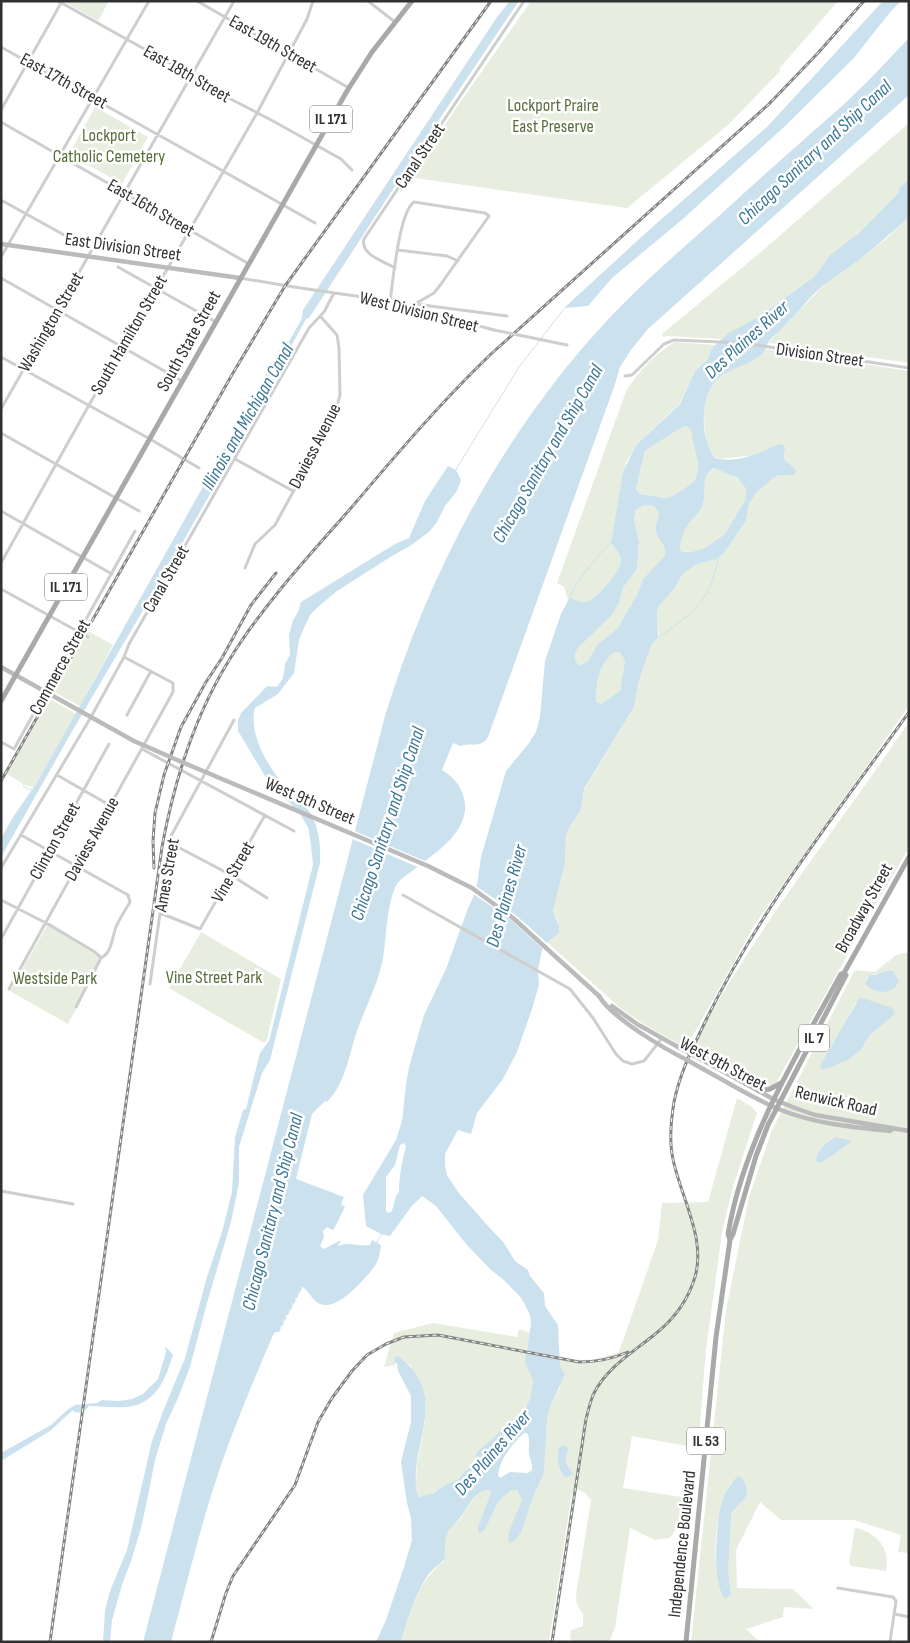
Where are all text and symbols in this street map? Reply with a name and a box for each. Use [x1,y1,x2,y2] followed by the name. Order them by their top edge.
[226,11,321,78] street label: East 19th Street
[140,41,235,108] street label: East 18th Street
[17,48,112,114] street label: East 17th Street
[733,75,897,230] water label: Chicago Sanitary and Ship Canal
[507,95,599,137] park label: Lockport Praire East Preserve
[310,106,352,132] road number: IL 171
[391,119,450,193] street label: Canal Street
[53,125,165,167] park label: Lockport Catholic Cemetery
[104,175,199,242] street label: East 16th Street
[63,228,183,266] street label: East Division Street
[14,268,88,376] street label: Washington Street
[86,271,172,398] street label: South Hamilton Street
[153,286,226,395] street label: South State Street
[357,287,481,337] street label: West Division Street
[700,296,794,384] water label: Des Plaines River
[775,338,866,372] street label: Division Street
[197,339,300,494] water label: Illinois and Michigan Canal
[487,360,609,547] water label: Chicago Sanitary and Ship Canal
[285,400,345,492] street label: Daviess Avenue
[138,541,194,616] street label: Canal Street
[45,574,87,600] road number: IL 171
[25,615,95,719] street label: Commerce Street
[346,724,430,924] water label: Chicago Sanitary and Ship Canal
[262,773,359,830] street label: West 9th Street
[60,793,124,885] street label: Daviess Avenue
[25,798,85,883] street label: Clinton Street
[150,836,184,914] street label: Ames Street
[207,837,259,906] street label: Vine Street
[481,841,533,950] water label: Des Plaines River
[831,859,897,956] street label: Broadway Street
[166,967,262,988] park label: Vine Street Park
[13,968,97,989] park label: Westside Park
[799,1024,829,1052] road number: IL 7
[676,1032,771,1096] street label: West 9th Street
[793,1081,879,1121] street label: Renwick Road
[237,1111,309,1313] water label: Chicago Sanitary and Ship Canal
[450,1405,537,1500] water label: Des Plaines River
[687,1428,725,1454] road number: IL 53
[664,1469,700,1619] street label: Independence Boulevard

